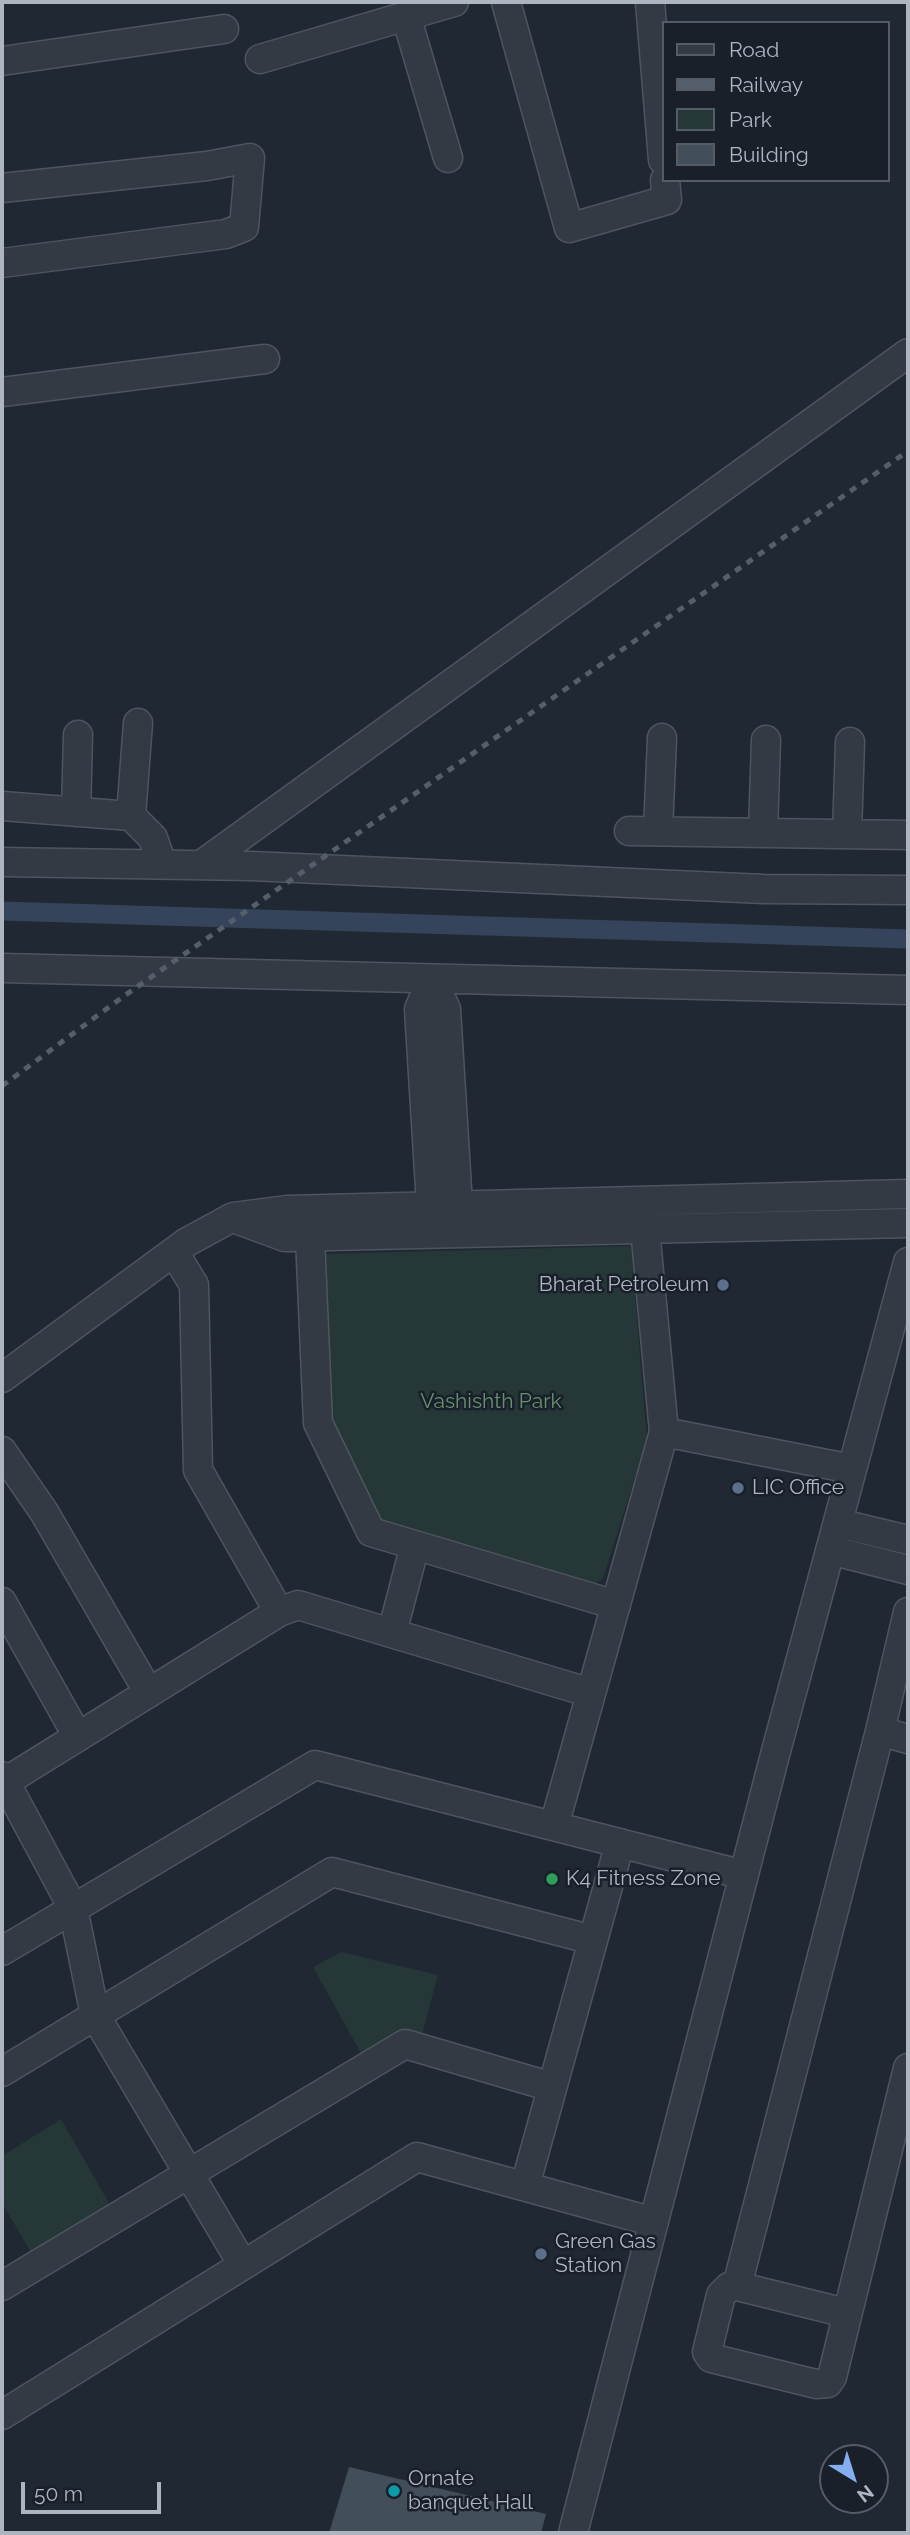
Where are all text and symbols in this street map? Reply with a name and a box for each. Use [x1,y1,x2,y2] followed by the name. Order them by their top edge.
[662,21,889,182] legend
[729,37,779,62] text: Road
[729,72,803,97] text: Railway
[729,107,772,132] text: Park
[729,142,809,167] text: Building
[539,1272,709,1298] place label: Bharat Petroleum
[715,1277,731,1293] marker: Bharat Petroleum
[420,1389,562,1415] park label: Vashishth Park
[752,1475,844,1501] place label: LIC Office
[730,1480,746,1496] marker: LIC Office
[566,1866,720,1892] place label: K4 Fitness Zone
[544,1871,560,1887] marker: K4 Fitness Zone
[555,2229,656,2279] place label: Green Gas Station
[533,2246,549,2262] marker: Green Gas Station
[819,2444,889,2514] north arrow
[408,2466,533,2516] place label: Ornate banquet Hall
[24,2468,164,2512] scale bar
[34,2481,83,2506] text: 50 m
[853,2481,878,2507] text: N
[386,2483,402,2499] marker: Ornate banquet Hall

